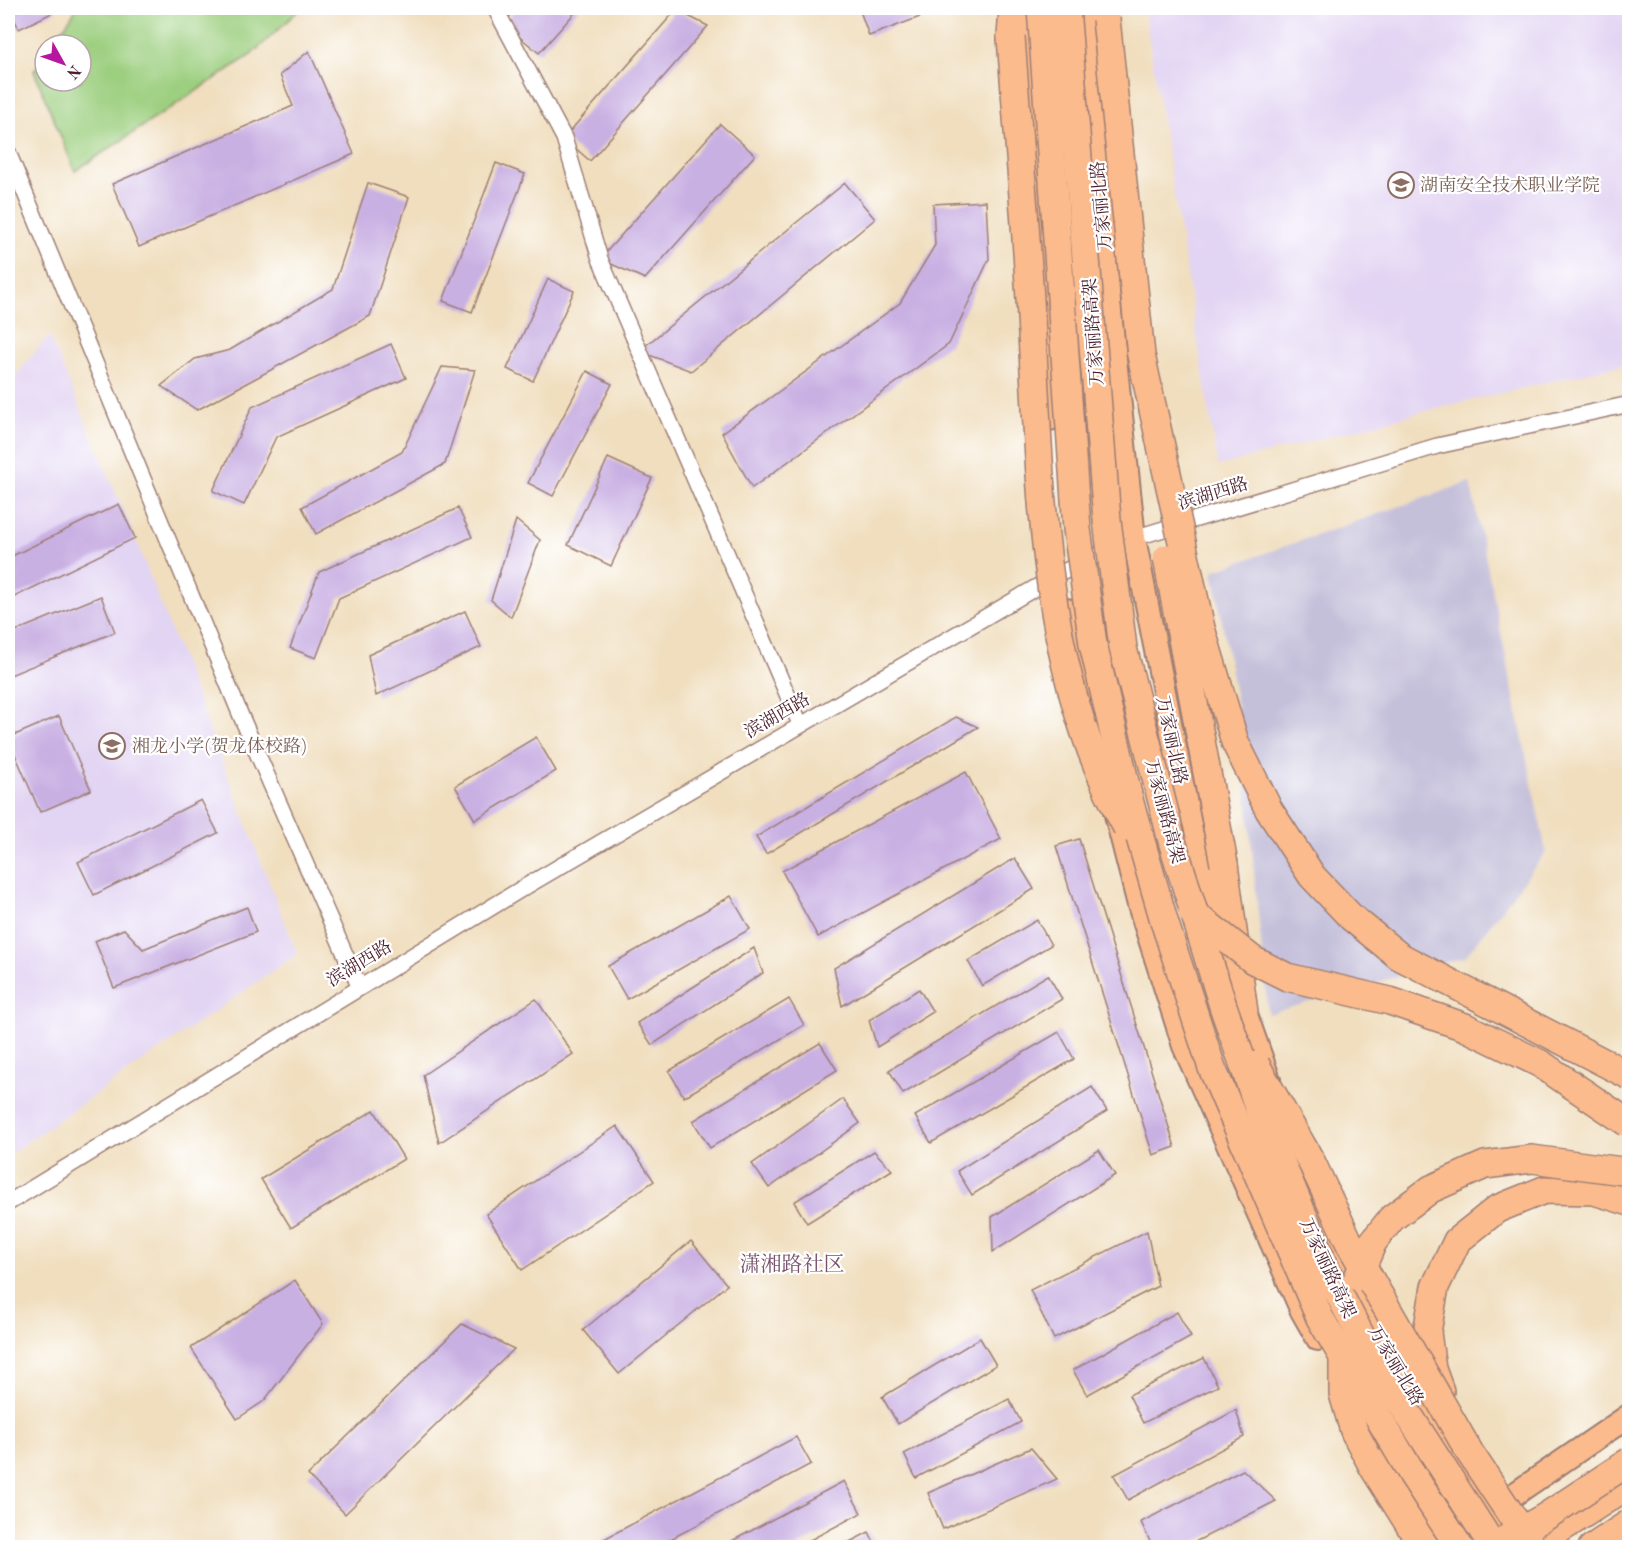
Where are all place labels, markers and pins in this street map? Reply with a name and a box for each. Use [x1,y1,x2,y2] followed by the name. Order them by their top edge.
[1386,170,1416,200] school or university icon: 湖南安全技术职业学院
[1420,175,1600,195] place label: 湖南安全技术职业学院
[97,731,127,761] school or university icon: 湘龙小学(贺龙体校路)
[132,736,307,756] place label: 湘龙小学(贺龙体校路)

